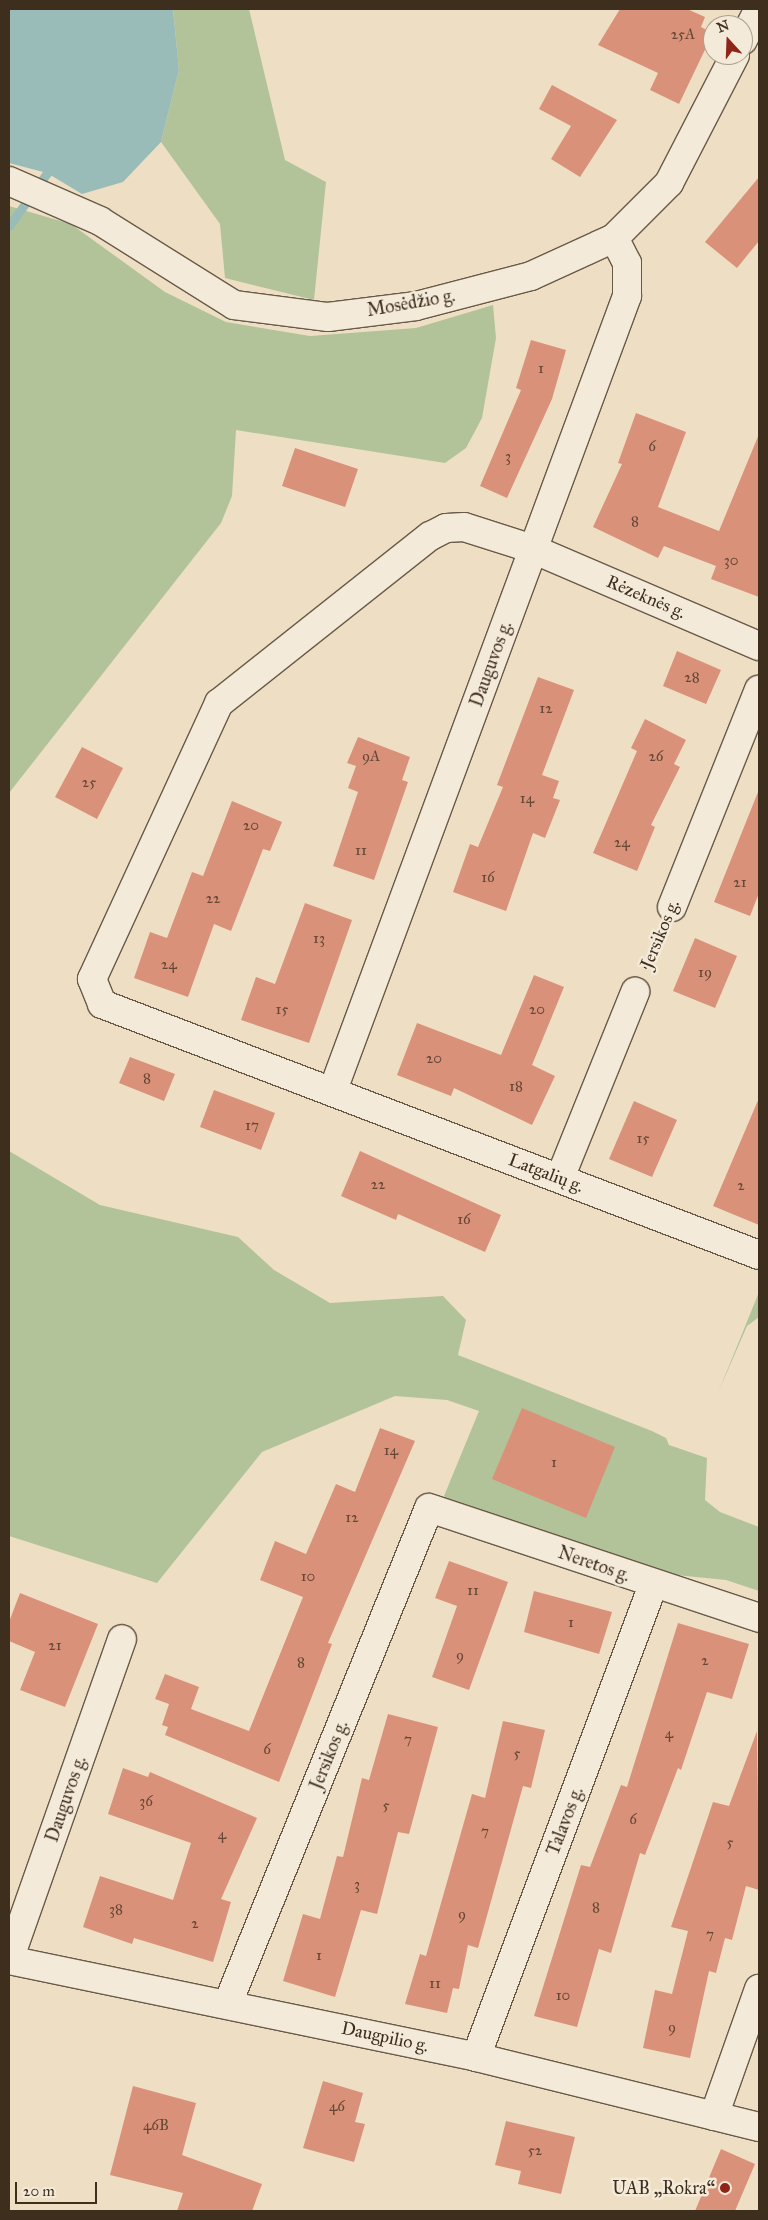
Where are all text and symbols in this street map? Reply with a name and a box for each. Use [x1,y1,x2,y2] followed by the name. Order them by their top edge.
[703,15,753,65] north arrow
[715,16,732,36] text: N
[671,26,695,44] house number: 25A
[365,285,457,321] street label: Mosėdžio g.
[538,360,544,378] house number: 1
[648,438,656,456] house number: 6
[505,448,511,466] house number: 3
[631,513,639,531] house number: 8
[724,552,738,570] house number: 30
[603,571,689,623] street label: Rėzeknės g.
[465,618,517,710] street label: Dauguvos g.
[684,669,700,687] house number: 28
[539,700,553,718] house number: 12
[362,748,380,766] house number: 9A
[648,748,664,766] house number: 26
[82,774,96,792] house number: 25
[520,790,534,808] house number: 14
[243,817,259,835] house number: 20
[614,834,630,852] house number: 24
[355,842,367,860] house number: 11
[481,869,495,887] house number: 16
[733,874,747,892] house number: 21
[206,890,220,908] house number: 22
[636,896,684,972] street label: Jersikos g.
[313,930,325,948] house number: 13
[161,956,177,974] house number: 24
[698,964,712,982] house number: 19
[276,1001,288,1019] house number: 15
[529,1001,545,1019] house number: 20
[426,1050,442,1068] house number: 20
[143,1070,151,1088] house number: 8
[509,1078,523,1096] house number: 18
[245,1117,259,1135] house number: 17
[637,1130,649,1148] house number: 15
[505,1149,587,1197] street label: Latgalių g.
[371,1176,385,1194] house number: 22
[737,1177,745,1195] house number: 2
[457,1211,471,1229] house number: 16
[384,1442,398,1460] house number: 14
[551,1454,557,1472] house number: 1
[345,1509,359,1527] house number: 12
[555,1542,633,1586] street label: Neretos g.
[301,1568,315,1586] house number: 10
[467,1582,479,1600] house number: 11
[568,1614,574,1632] house number: 1
[48,1637,62,1655] house number: 21
[456,1647,464,1665] house number: 9
[701,1652,709,1670] house number: 2
[297,1654,305,1672] house number: 8
[305,1717,353,1793] street label: Jersikos g.
[665,1725,673,1743] house number: 4
[404,1731,412,1749] house number: 7
[263,1741,271,1759] house number: 6
[514,1745,520,1763] house number: 5
[41,1753,91,1845] street label: Dauguvos g.
[542,1784,588,1858] street label: Talavos g.
[139,1793,153,1811] house number: 36
[383,1797,389,1815] house number: 5
[629,1811,637,1829] house number: 6
[481,1823,489,1841] house number: 7
[218,1826,226,1844] house number: 4
[727,1834,733,1852] house number: 5
[354,1876,360,1894] house number: 3
[592,1899,600,1917] house number: 8
[109,1901,123,1919] house number: 38
[458,1906,466,1924] house number: 9
[191,1915,199,1933] house number: 2
[706,1926,714,1944] house number: 7
[316,1947,322,1965] house number: 1
[429,1975,441,1993] house number: 11
[556,1987,570,2005] house number: 10
[339,2017,431,2057] street label: Daugpilio g.
[668,2019,676,2037] house number: 9
[329,2098,345,2116] house number: 46
[143,2117,169,2135] house number: 46B
[528,2142,542,2160] house number: 52
[18,2172,100,2204] scale bar
[612,2177,715,2199] place label: UAB „Rokra“
[23,2182,55,2200] text: 20 m
[719,2182,731,2194] marker: UAB „Rokra“

